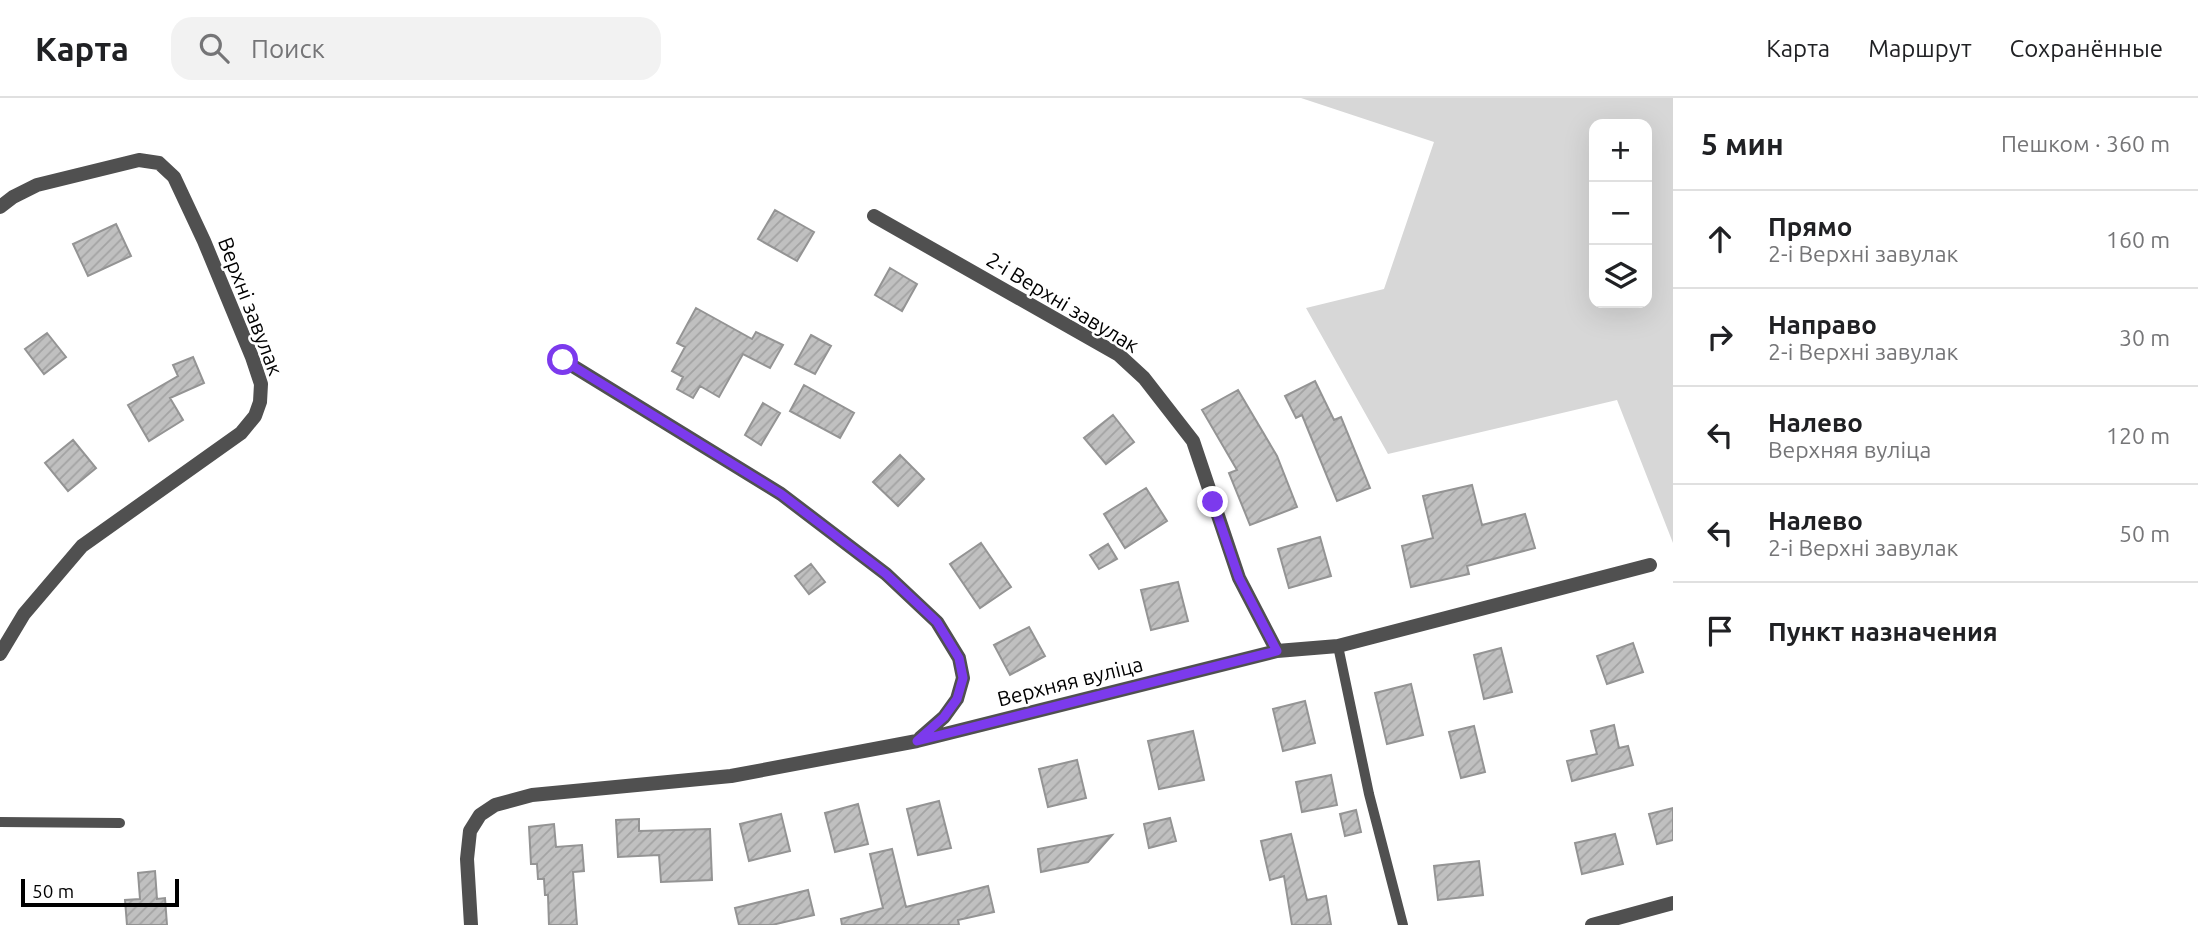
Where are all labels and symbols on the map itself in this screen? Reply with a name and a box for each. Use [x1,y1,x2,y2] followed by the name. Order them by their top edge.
[214,234,288,379] street label: Верхні завулак
[982,247,1144,357] street label: 2-і Верхні завулак
[547,344,578,375] route start
[1197,486,1228,517] route end
[995,651,1145,711] street label: Верхняя вуліца
[21,876,178,908] scale bar

